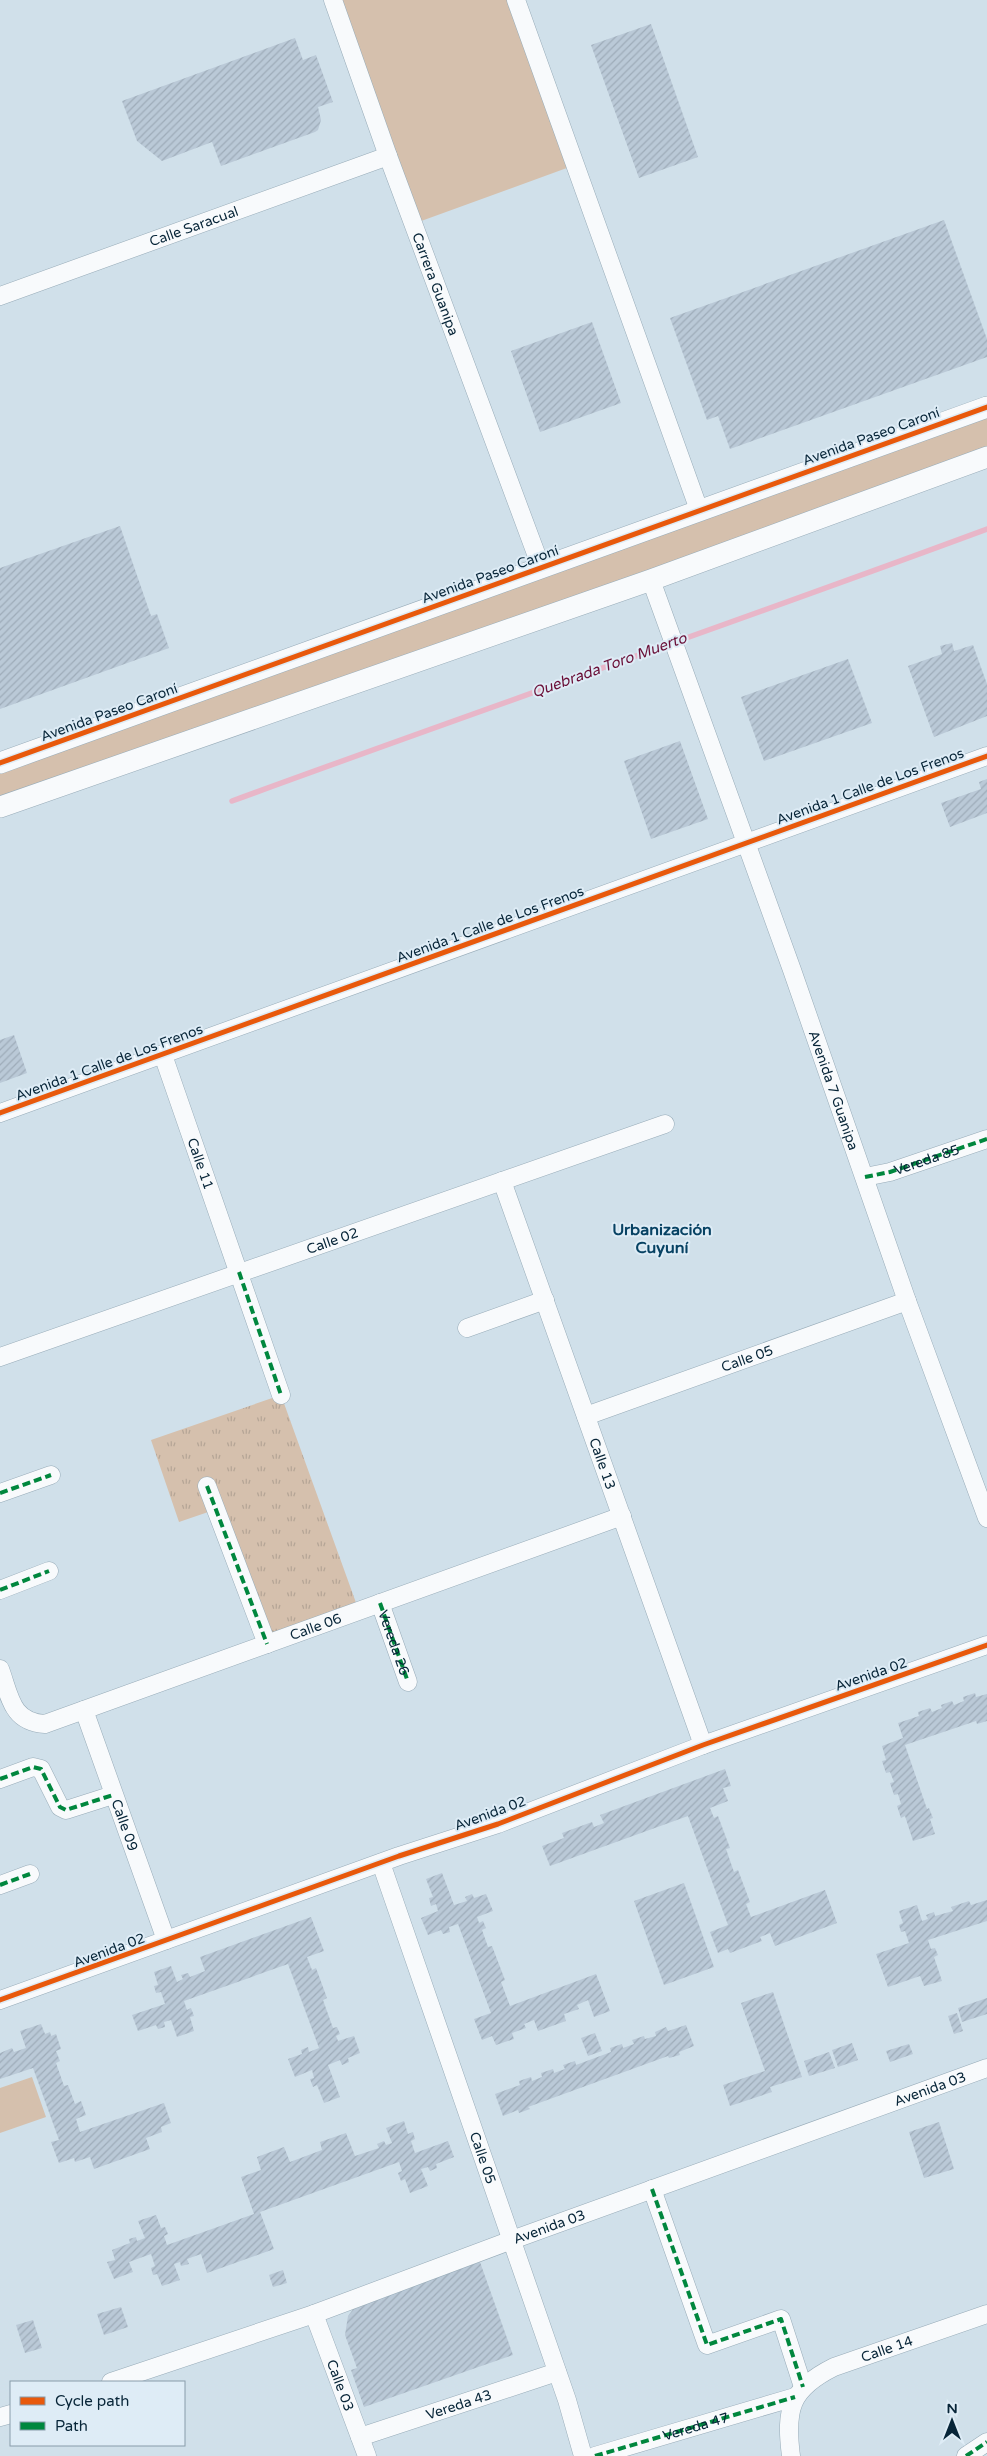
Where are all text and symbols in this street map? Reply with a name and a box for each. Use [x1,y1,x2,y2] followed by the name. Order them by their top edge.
[147,203,241,250] street label: Calle Saracual
[408,230,462,338] street label: Carrera Guanipa
[800,404,942,469] street label: Avenida Paseo Caroní
[419,542,561,607] street label: Avenida Paseo Caroní
[529,628,690,701] water label: Quebrada Toro Muerto
[38,680,180,745] street label: Avenida Paseo Caroní
[774,744,967,828] street label: Avenida 1 Calle de Los Frenos
[394,882,587,966] street label: Avenida 1 Calle de Los Frenos
[13,1020,206,1104] street label: Avenida 1 Calle de Los Frenos
[805,1028,862,1153] street label: Avenida 7 Guanipa
[183,1136,217,1192] street label: Calle 11
[892,1141,962,1179] street label: Vereda 85
[612,1220,712,1258] district label: Urbanización Cuyuní
[304,1224,361,1258] street label: Calle 02
[719,1342,775,1376] street label: Calle 05
[585,1436,619,1492] street label: Calle 13
[374,1608,413,1678] street label: Vereda 26
[288,1610,344,1644] street label: Calle 06
[833,1654,909,1695] street label: Avenida 02
[452,1793,528,1834] street label: Avenida 02
[107,1797,142,1853] street label: Calle 09
[71,1930,147,1971] street label: Avenida 02
[892,2068,968,2110] street label: Avenida 03
[466,2130,499,2186] street label: Calle 05
[511,2206,588,2248] street label: Avenida 03
[859,2332,915,2366] street label: Calle 14
[323,2357,357,2414] street label: Calle 03
[10,2381,185,2446] legend
[424,2386,494,2424] street label: Vereda 43
[55,2392,129,2410] text: Cycle path
[927,2396,977,2446] north arrow
[946,2400,958,2417] text: N
[661,2409,731,2445] street label: Vereda 47
[55,2417,88,2435] text: Path

